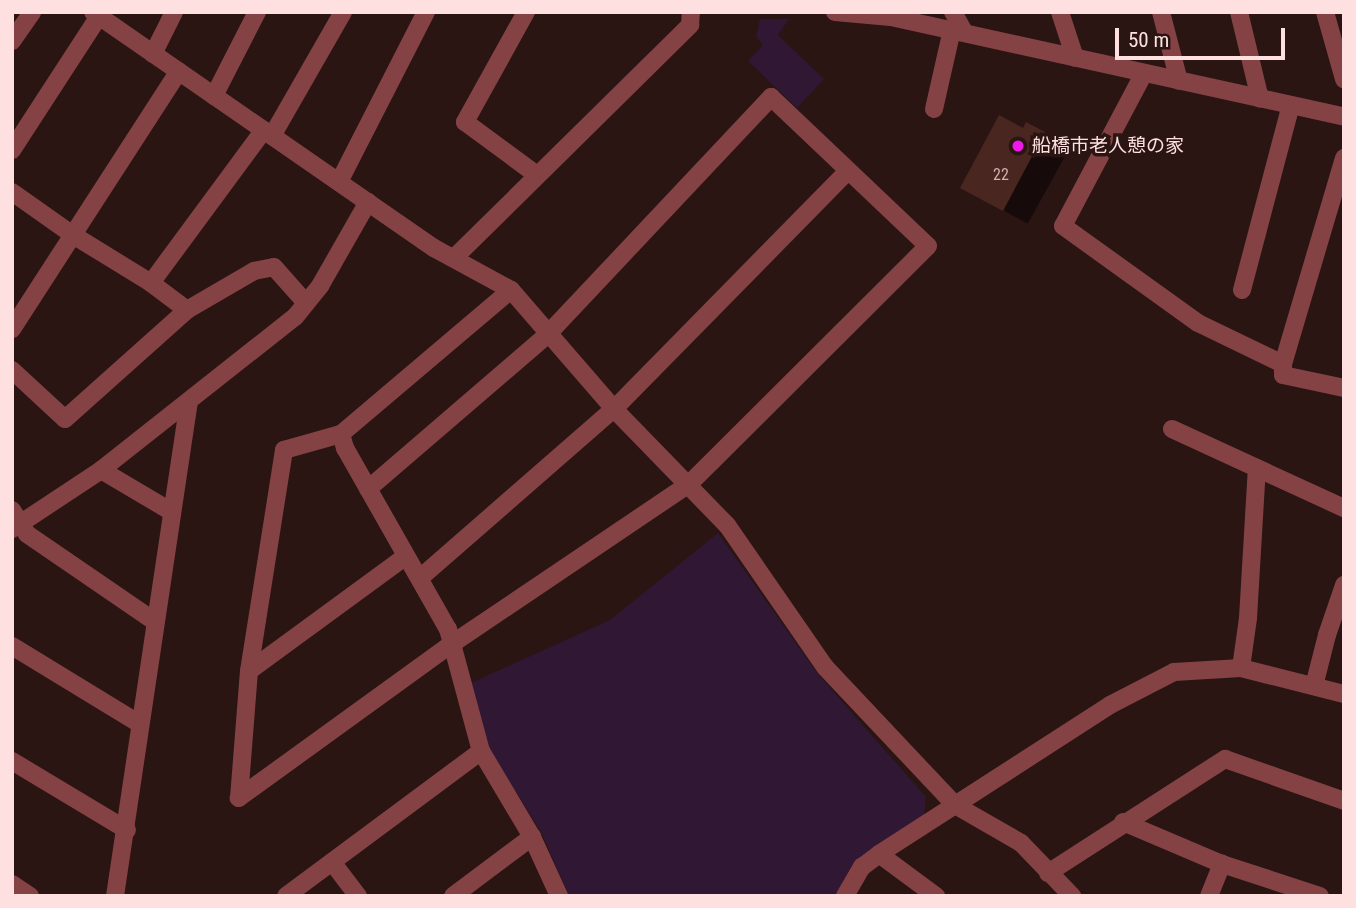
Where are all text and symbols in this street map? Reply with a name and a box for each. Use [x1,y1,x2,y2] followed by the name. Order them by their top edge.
[1118,14,1288,58] scale bar
[1128,28,1169,52] text: 50 m
[1032,135,1184,157] place label: 船橋市老人憩の家
[1010,138,1026,154] marker: 船橋市老人憩の家
[993,165,1009,185] house number: 22

